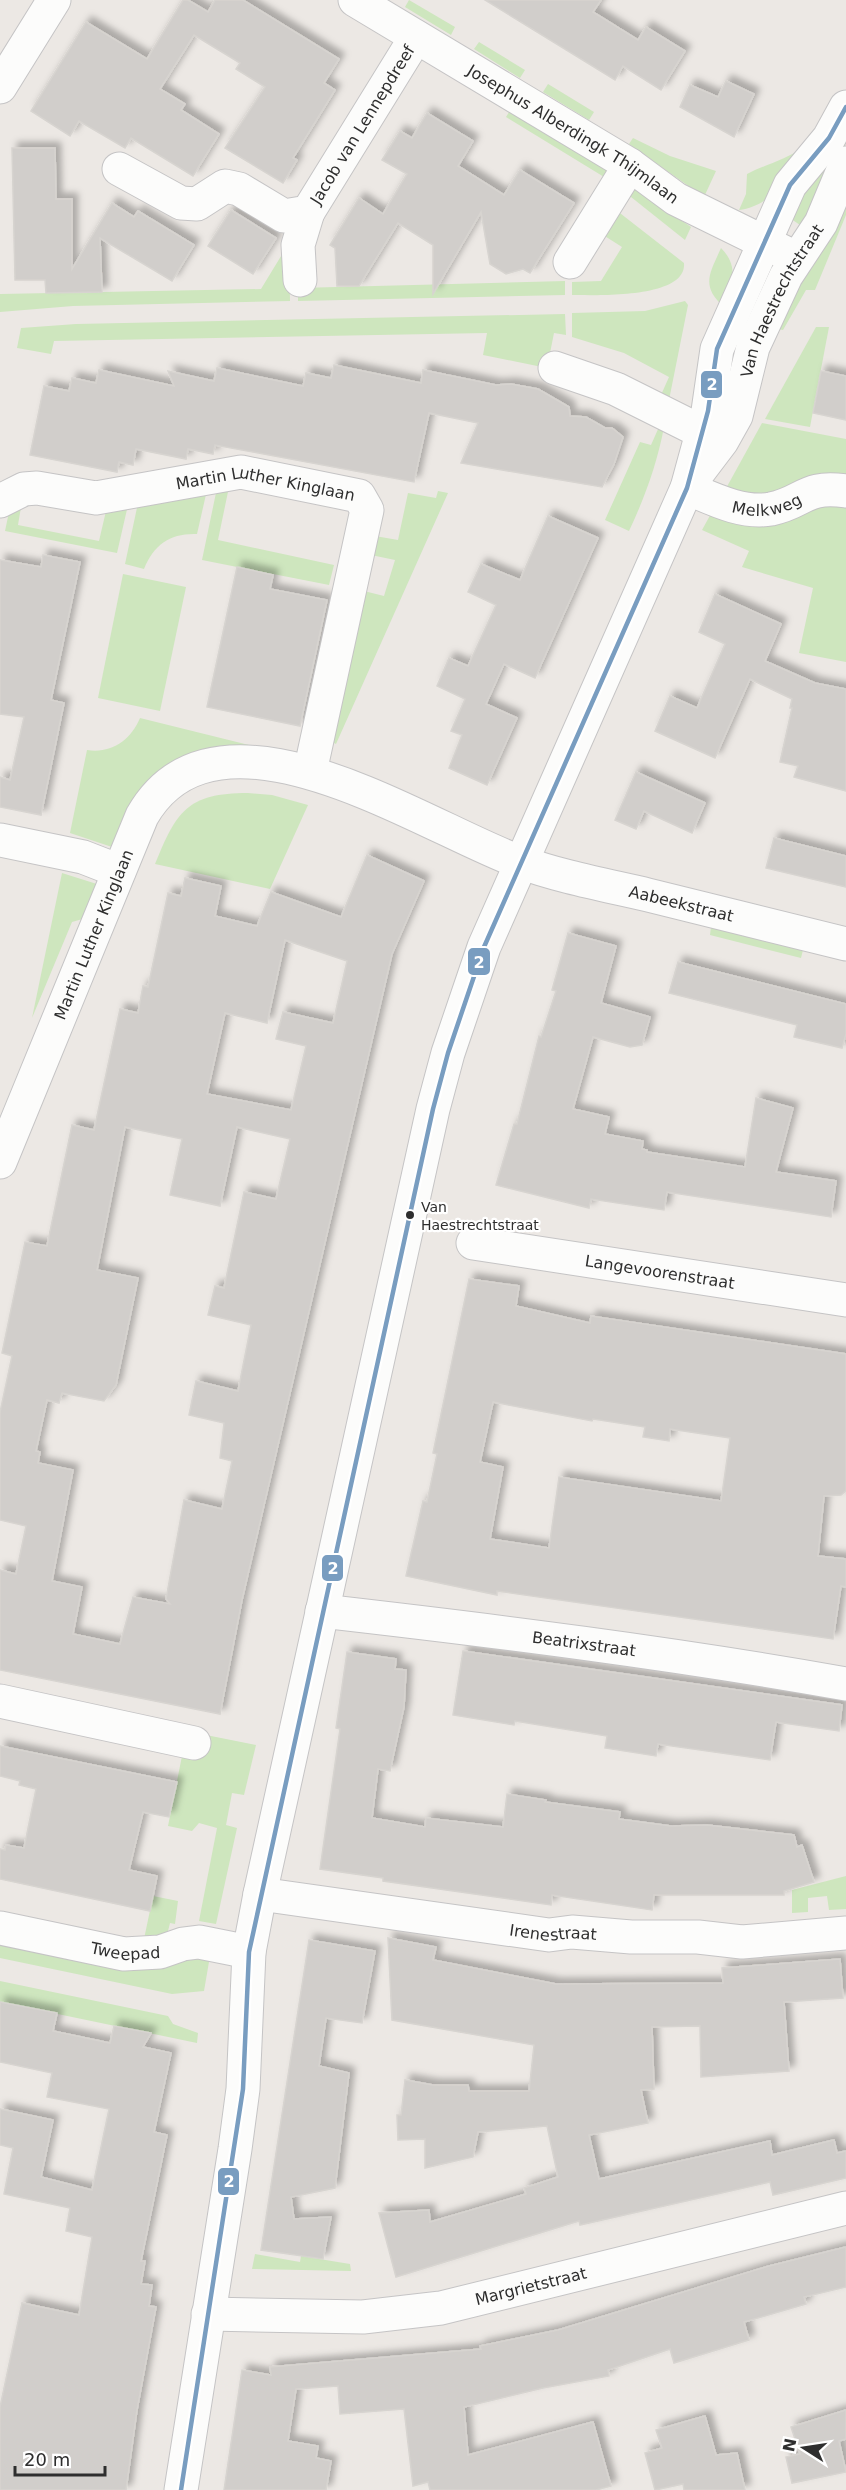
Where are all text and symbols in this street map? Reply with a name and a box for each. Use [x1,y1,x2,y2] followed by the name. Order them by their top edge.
[305,41,418,208] street label: Jacob van Lennepdreef
[463,60,683,207] street label: Josephus Alberdingk Thijmlaan
[736,220,827,379] street label: Van Haestrechtstraat
[700,370,723,399] line badge: 2
[706,375,718,394] text: 2
[174,462,357,504] street label: Martin Luther Kinglaan
[730,489,805,520] street label: Melkweg
[50,846,137,1022] street label: Martin Luther Kinglaan
[627,881,736,925] street label: Aabeekstraat
[467,947,491,976] line badge: 2
[473,953,485,972] text: 2
[421,1199,539,1233] place label: Van Haestrechtstraat
[404,1209,416,1221] marker: Van Haestrechtstraat
[584,1251,736,1292] street label: Langevoorenstraat
[321,1554,344,1582] line badge: 2
[327,1559,339,1578] text: 2
[531,1627,637,1660] street label: Beatrixstraat
[508,1920,598,1945] street label: Irenestraat
[88,1938,161,1964] street label: Tweepad
[217,2167,240,2196] line badge: 2
[223,2172,235,2191] text: 2
[473,2263,589,2309] street label: Margrietstraat
[774,2418,834,2478] north arrow
[779,2436,801,2454] text: N
[15,2439,105,2477] scale bar
[24,2449,70,2470] text: 20 m

